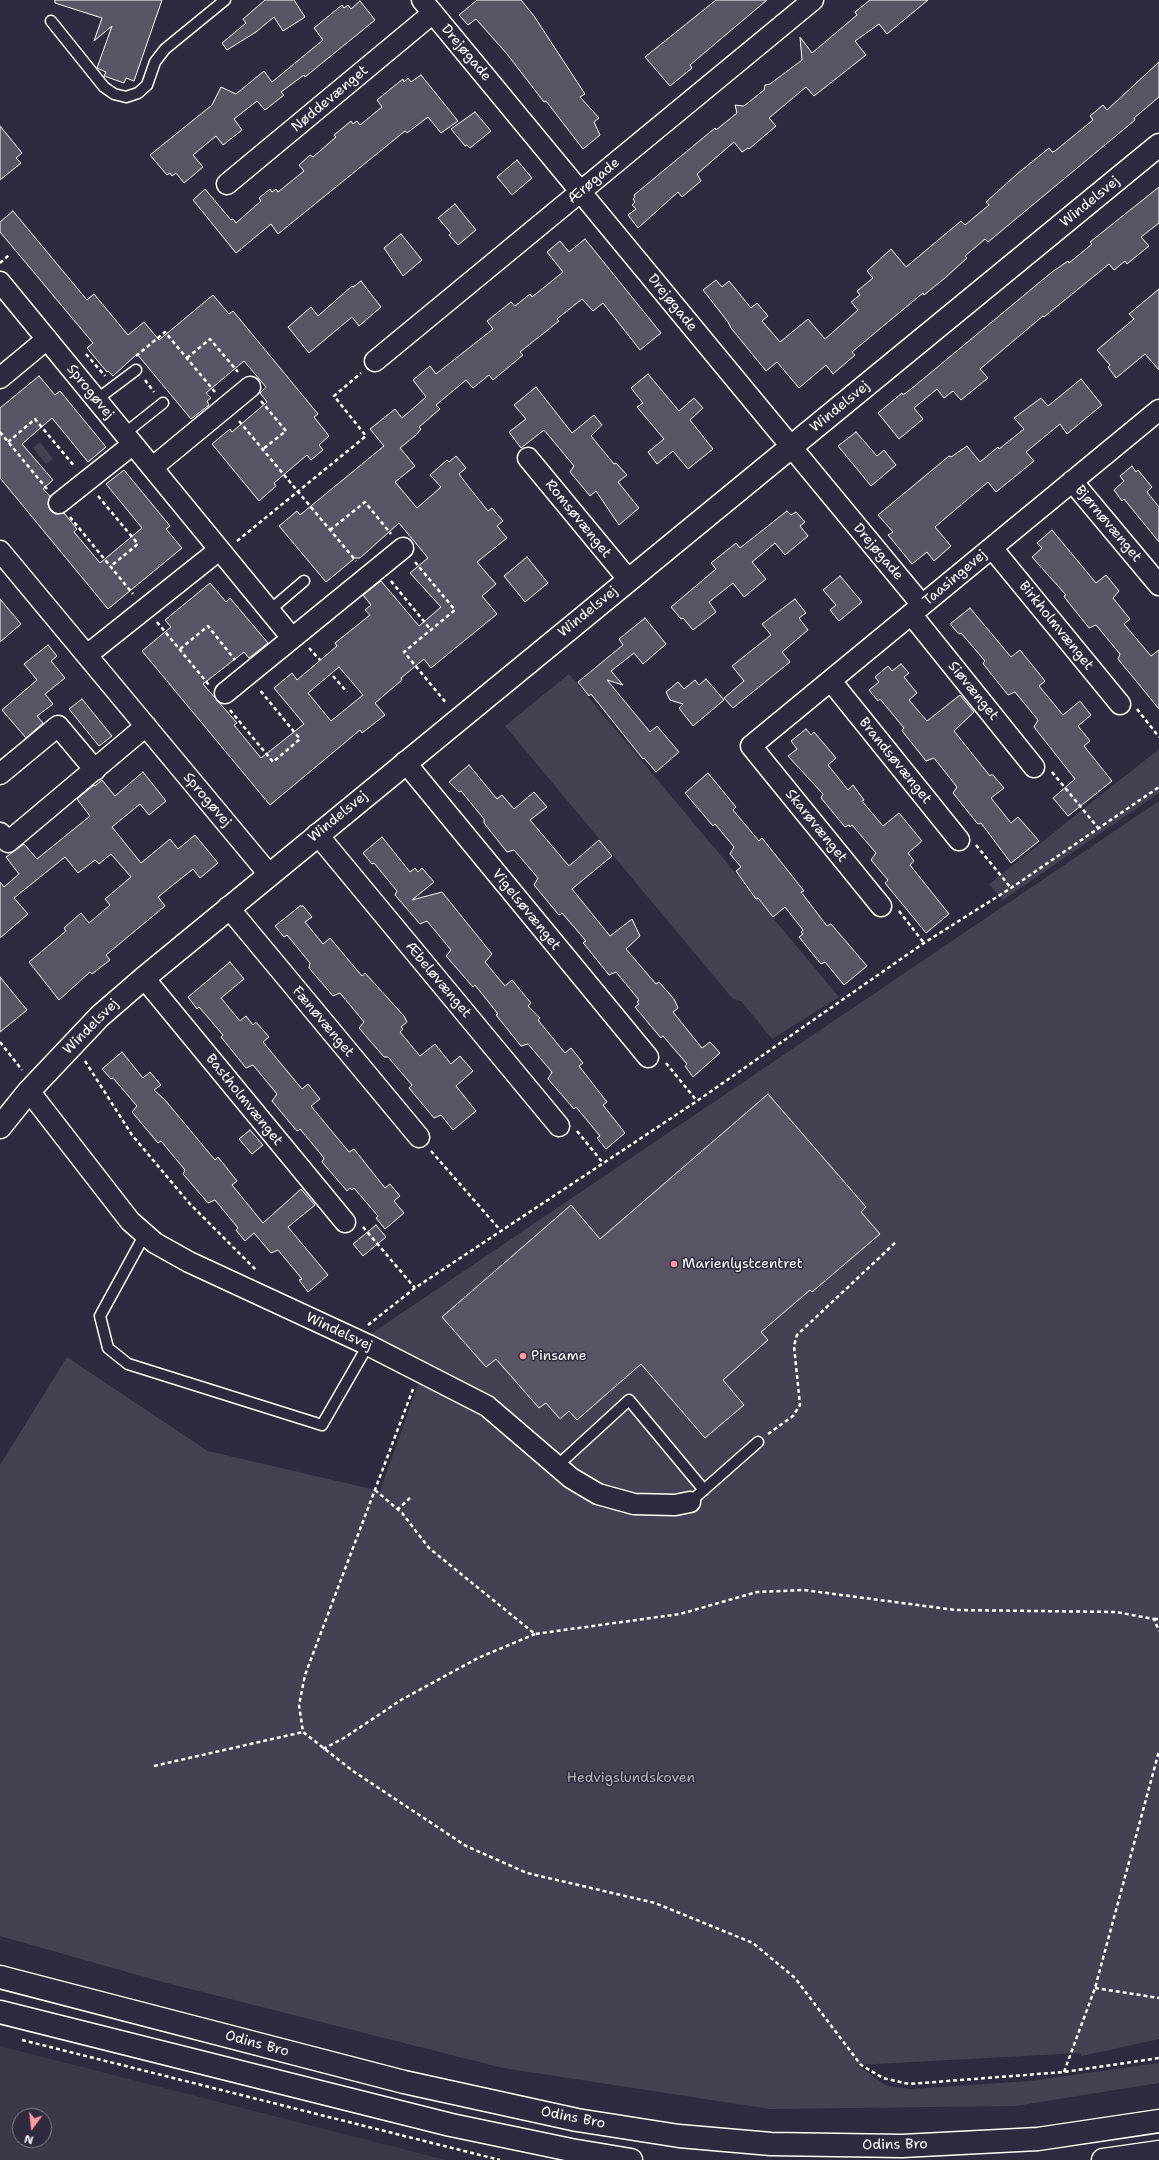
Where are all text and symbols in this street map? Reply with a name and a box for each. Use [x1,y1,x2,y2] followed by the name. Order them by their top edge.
[437,21,495,85] street label: Drejøgade
[288,62,372,136] street label: Nøddevænget
[565,154,623,208] street label: Ærøgade
[1057,173,1123,231] street label: Windelsvej
[644,271,700,335] street label: Drejøgade
[63,361,117,423] street label: Sprogøvej
[807,378,873,436] street label: Windelsvej
[541,477,615,561] street label: Romsøvænget
[1071,482,1145,566] street label: Bjørnøvænget
[849,520,907,584] street label: Drejøgade
[920,546,990,610] street label: Taasingevej
[1015,578,1097,674] street label: Birkholmvænget
[555,583,621,641] street label: Windelsvej
[944,658,1002,724] street label: Siøvænget
[855,715,935,807] street label: Brandsøvænget
[179,769,235,831] street label: Sprogøvej
[781,786,851,866] street label: Skarøvænget
[305,788,371,846] street label: Windelsvej
[488,866,564,954] street label: Vigelsøvænget
[401,939,475,1021] street label: Æbeløvænget
[288,983,358,1061] street label: Fænøvænget
[60,996,122,1058] street label: Windelsvej
[202,1051,286,1149] street label: Bastholmvænget
[682,1256,803,1272] place label: Marienlystcentret
[669,1259,679,1269] marker: Marienlystcentret
[303,1309,375,1355] street label: Windelsvej
[531,1348,587,1364] place label: Pinsame
[518,1351,528,1361] marker: Pinsame
[567,1770,695,1786] park label: Hedvigslundskoven
[223,2027,291,2061] street label: Odins Bro
[539,2104,607,2132] street label: Odins Bro
[12,2108,52,2148] north arrow
[23,2131,35,2147] text: N
[862,2136,928,2154] street label: Odins Bro

